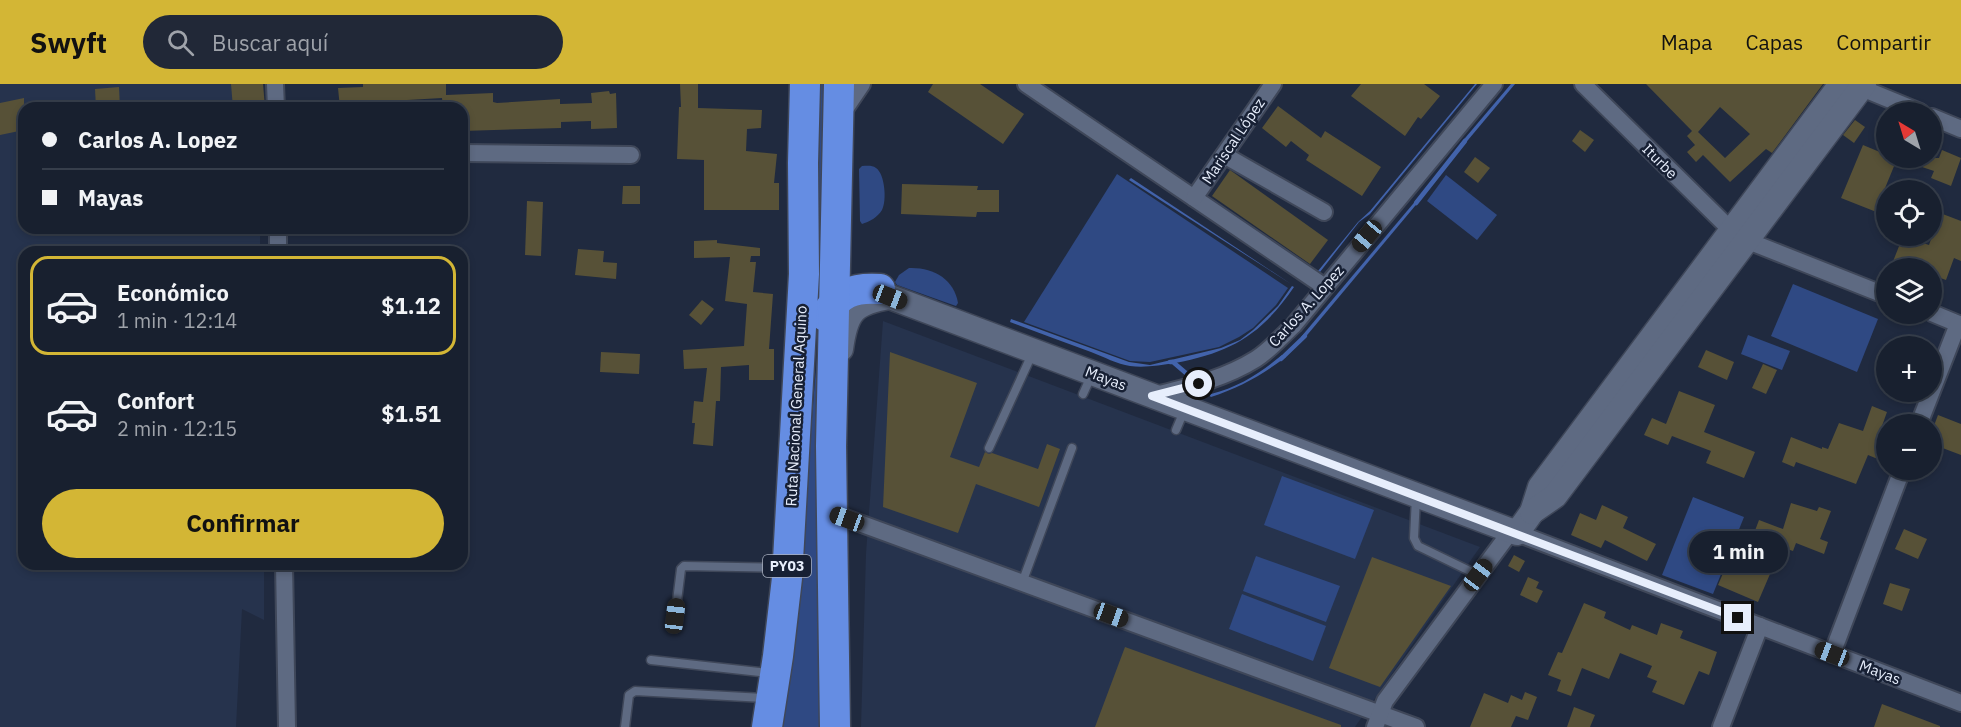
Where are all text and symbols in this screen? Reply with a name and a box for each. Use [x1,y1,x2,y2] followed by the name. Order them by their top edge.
[143,15,563,69] search box
[30,24,107,61] text: Swyft
[164,26,197,59] icon: search
[212,28,328,57] text: Buscar aquí
[1661,28,1712,56] text: Mapa
[1745,28,1803,56] text: Capas
[1836,28,1931,56] text: Compartir
[1197,94,1269,188] street label: Mariscal López
[1876,102,1942,168] north arrow
[1876,102,1942,480] map controls
[78,125,237,154] text: Carlos A. Lopez
[1638,139,1682,183] street label: Iturbe
[1876,180,1942,246] button: locate
[78,183,143,212] text: Mayas
[1349,216,1385,256] car
[1876,258,1942,324] button: layers
[1264,261,1348,351] street label: Carlos A. Lopez
[117,278,229,307] text: Económico
[45,279,99,333] icon: car
[870,282,910,312] car
[381,291,441,320] text: $1.12
[781,305,811,507] street label: Ruta Nacional General Aquino
[117,307,237,334] text: 1 min · 12:14
[1876,336,1942,402] button: +
[1083,361,1129,395] street label: Mayas
[1185,370,1212,397] route start
[117,386,195,415] text: Confort
[45,387,99,441] icon: car
[381,399,441,428] text: $1.51
[1876,414,1942,480] button: −
[117,415,237,442] text: 2 min · 12:15
[42,489,444,558] button: Confirmar
[827,504,867,534] car
[1688,531,1788,573] callout: 1 min
[1712,538,1765,565] text: 1 min
[763,555,811,577] road number: PY03
[1460,555,1496,595] car
[664,597,686,635] car
[1091,600,1131,630] car
[1724,604,1751,631] route end
[1812,639,1852,669] car
[1857,655,1903,689] street label: Mayas

